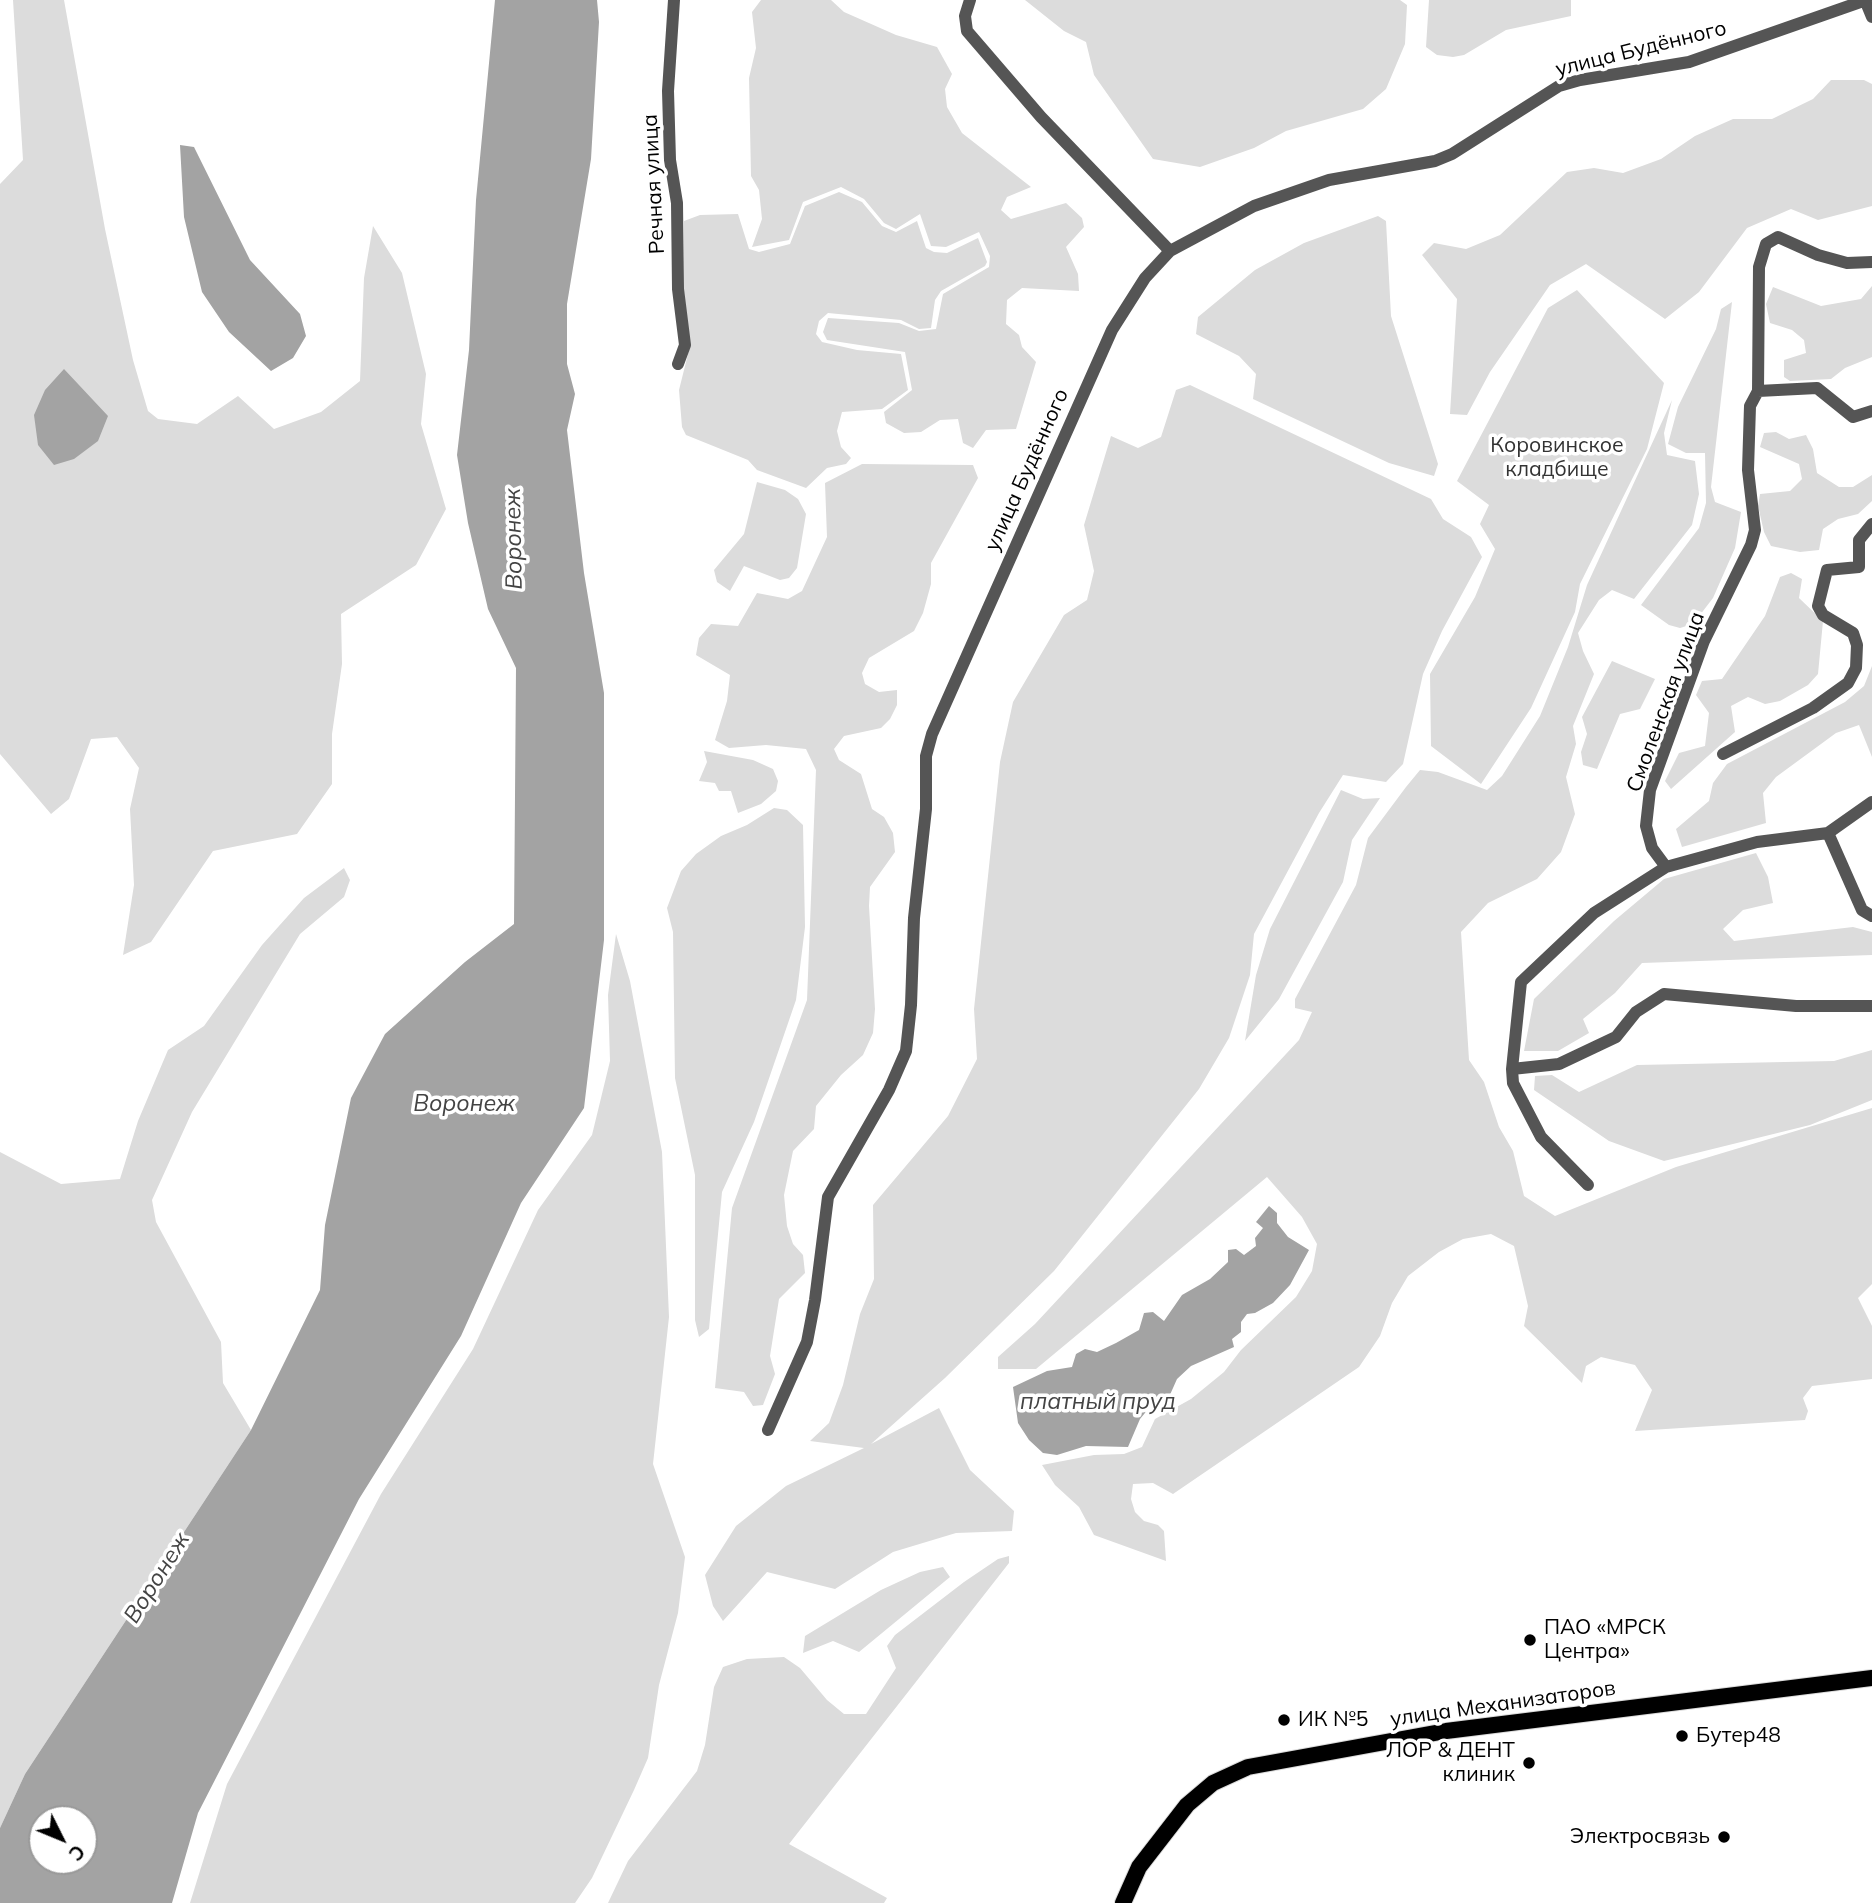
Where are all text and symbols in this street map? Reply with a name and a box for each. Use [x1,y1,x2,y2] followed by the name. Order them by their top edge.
[1553,16,1729,82] street label: улица Будённого
[638,113,670,255] street label: Речная улица
[980,385,1074,555] street label: улица Будённого
[1490,433,1624,483] park label: Коровинское кладбище
[499,488,529,590] water label: Воронеж
[1622,608,1710,796] street label: Смоленская улица
[413,1090,515,1118] water label: Воронеж
[1020,1388,1176,1416] water label: платный пруд
[118,1528,196,1628] water label: Воронеж
[1544,1615,1666,1665] place label: ПАО «МРСК Центра»
[1522,1632,1538,1648] marker: ПАО «МРСК Центра»
[1389,1676,1617,1732] street label: улица Механизаторов
[1298,1707,1368,1733] place label: ИК №5
[1276,1712,1292,1728] marker: ИК №5
[1696,1723,1781,1749] place label: Бутер48
[1674,1728,1690,1744] marker: Бутер48
[1386,1738,1515,1788] place label: ЛОР & ДЕНТ клиник
[1521,1755,1537,1771] marker: ЛОР & ДЕНТ клиник
[28,1805,98,1875] north arrow
[1570,1824,1710,1850] place label: Электросвязь
[1716,1829,1732,1845] marker: Электросвязь
[64,1840,90,1866] text: С

